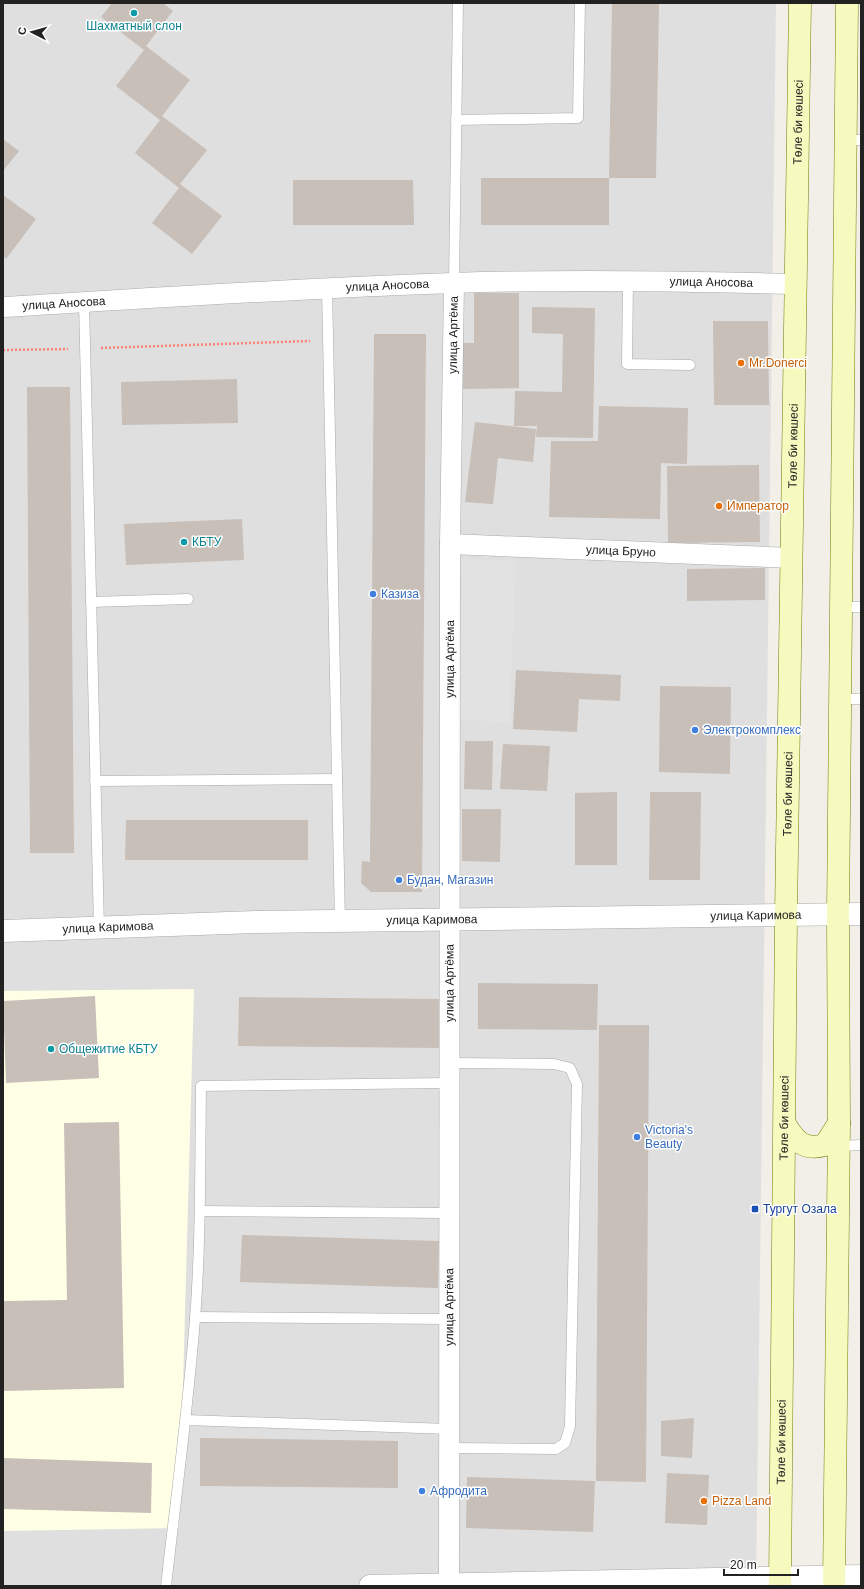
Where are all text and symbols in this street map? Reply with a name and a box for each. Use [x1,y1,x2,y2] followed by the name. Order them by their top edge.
[129,8,139,18] marker: Шахматный слон
[12,12,52,52] north arrow
[86,19,182,33] place label: Шахматный слон
[16,26,28,36] text: С
[791,80,806,165] street label: Төле би көшесі
[669,274,754,290] street label: улица Аносова
[345,277,430,294] street label: улица Аносова
[22,294,106,313] street label: улица Аносова
[446,296,461,374] street label: улица Артёма
[749,356,807,370] place label: Mr.Donerci
[736,358,746,368] marker: Mr.Donerci
[786,404,801,489] street label: Төле би көшесі
[727,499,789,513] place label: Император
[714,501,724,511] marker: Император
[192,535,222,549] place label: КБТУ
[179,537,189,547] marker: КБТУ
[586,543,656,559] street label: улица Бруно
[381,587,419,601] place label: Казиза
[368,589,378,599] marker: Казиза
[443,620,457,698] street label: улица Артёма
[703,723,801,737] place label: Электрокомплекс
[690,725,700,735] marker: Электрокомплекс
[780,751,796,837] street label: Төле би көшесі
[407,873,493,887] place label: Будан, Магазин
[394,875,404,885] marker: Будан, Магазин
[710,908,802,923] street label: улица Каримова
[386,912,478,927] street label: улица Каримова
[62,919,154,936] street label: улица Каримова
[443,944,457,1022] street label: улица Артёма
[59,1042,158,1056] place label: Общежитие КБТУ
[46,1044,56,1054] marker: Общежитие КБТУ
[777,1075,792,1161] street label: Төле би көшесі
[645,1123,693,1151] place label: Victoria's Beauty
[632,1132,642,1142] marker: Victoria's Beauty
[763,1202,837,1216] place label: Тургут Озала
[750,1204,760,1214] marker: Тургут Озала
[442,1268,456,1346] street label: улица Артёма
[774,1399,789,1485] street label: Төле би көшесі
[430,1484,487,1498] place label: Афродита
[417,1486,427,1496] marker: Афродита
[712,1494,771,1508] place label: Pizza Land
[699,1496,709,1506] marker: Pizza Land
[724,1551,798,1577] scale bar
[730,1558,757,1572] text: 20 m

